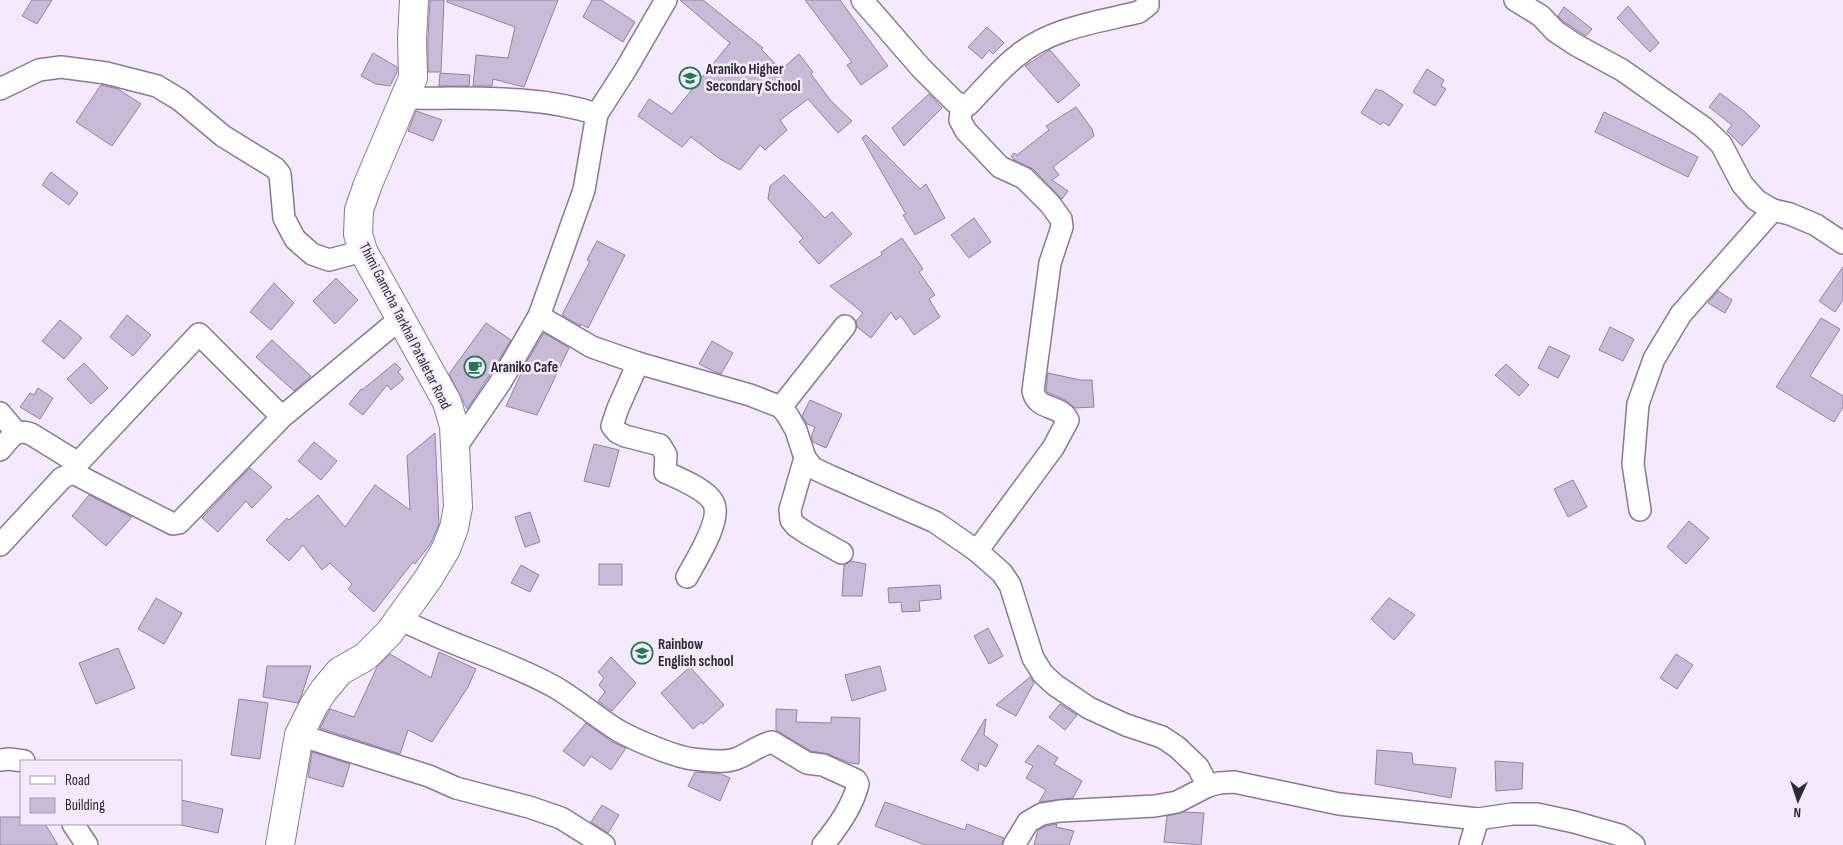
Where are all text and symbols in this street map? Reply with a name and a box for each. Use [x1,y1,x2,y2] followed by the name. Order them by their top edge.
[705,60,801,96] place label: Araniko Higher Secondary School
[678,66,702,90] school or university icon: Araniko Higher Secondary School
[355,239,455,413] street label: Thimi Gamcha Tarkhal Pataletar Road
[463,355,487,379] cafe icon: Araniko Cafe
[490,358,558,377] place label: Araniko Cafe
[658,635,733,671] place label: Rainbow English school
[630,641,654,665] school or university icon: Rainbow English school
[20,760,182,825] legend
[65,771,90,790] text: Road
[1773,775,1823,825] north arrow
[65,796,105,815] text: Building
[1793,804,1802,821] text: N

